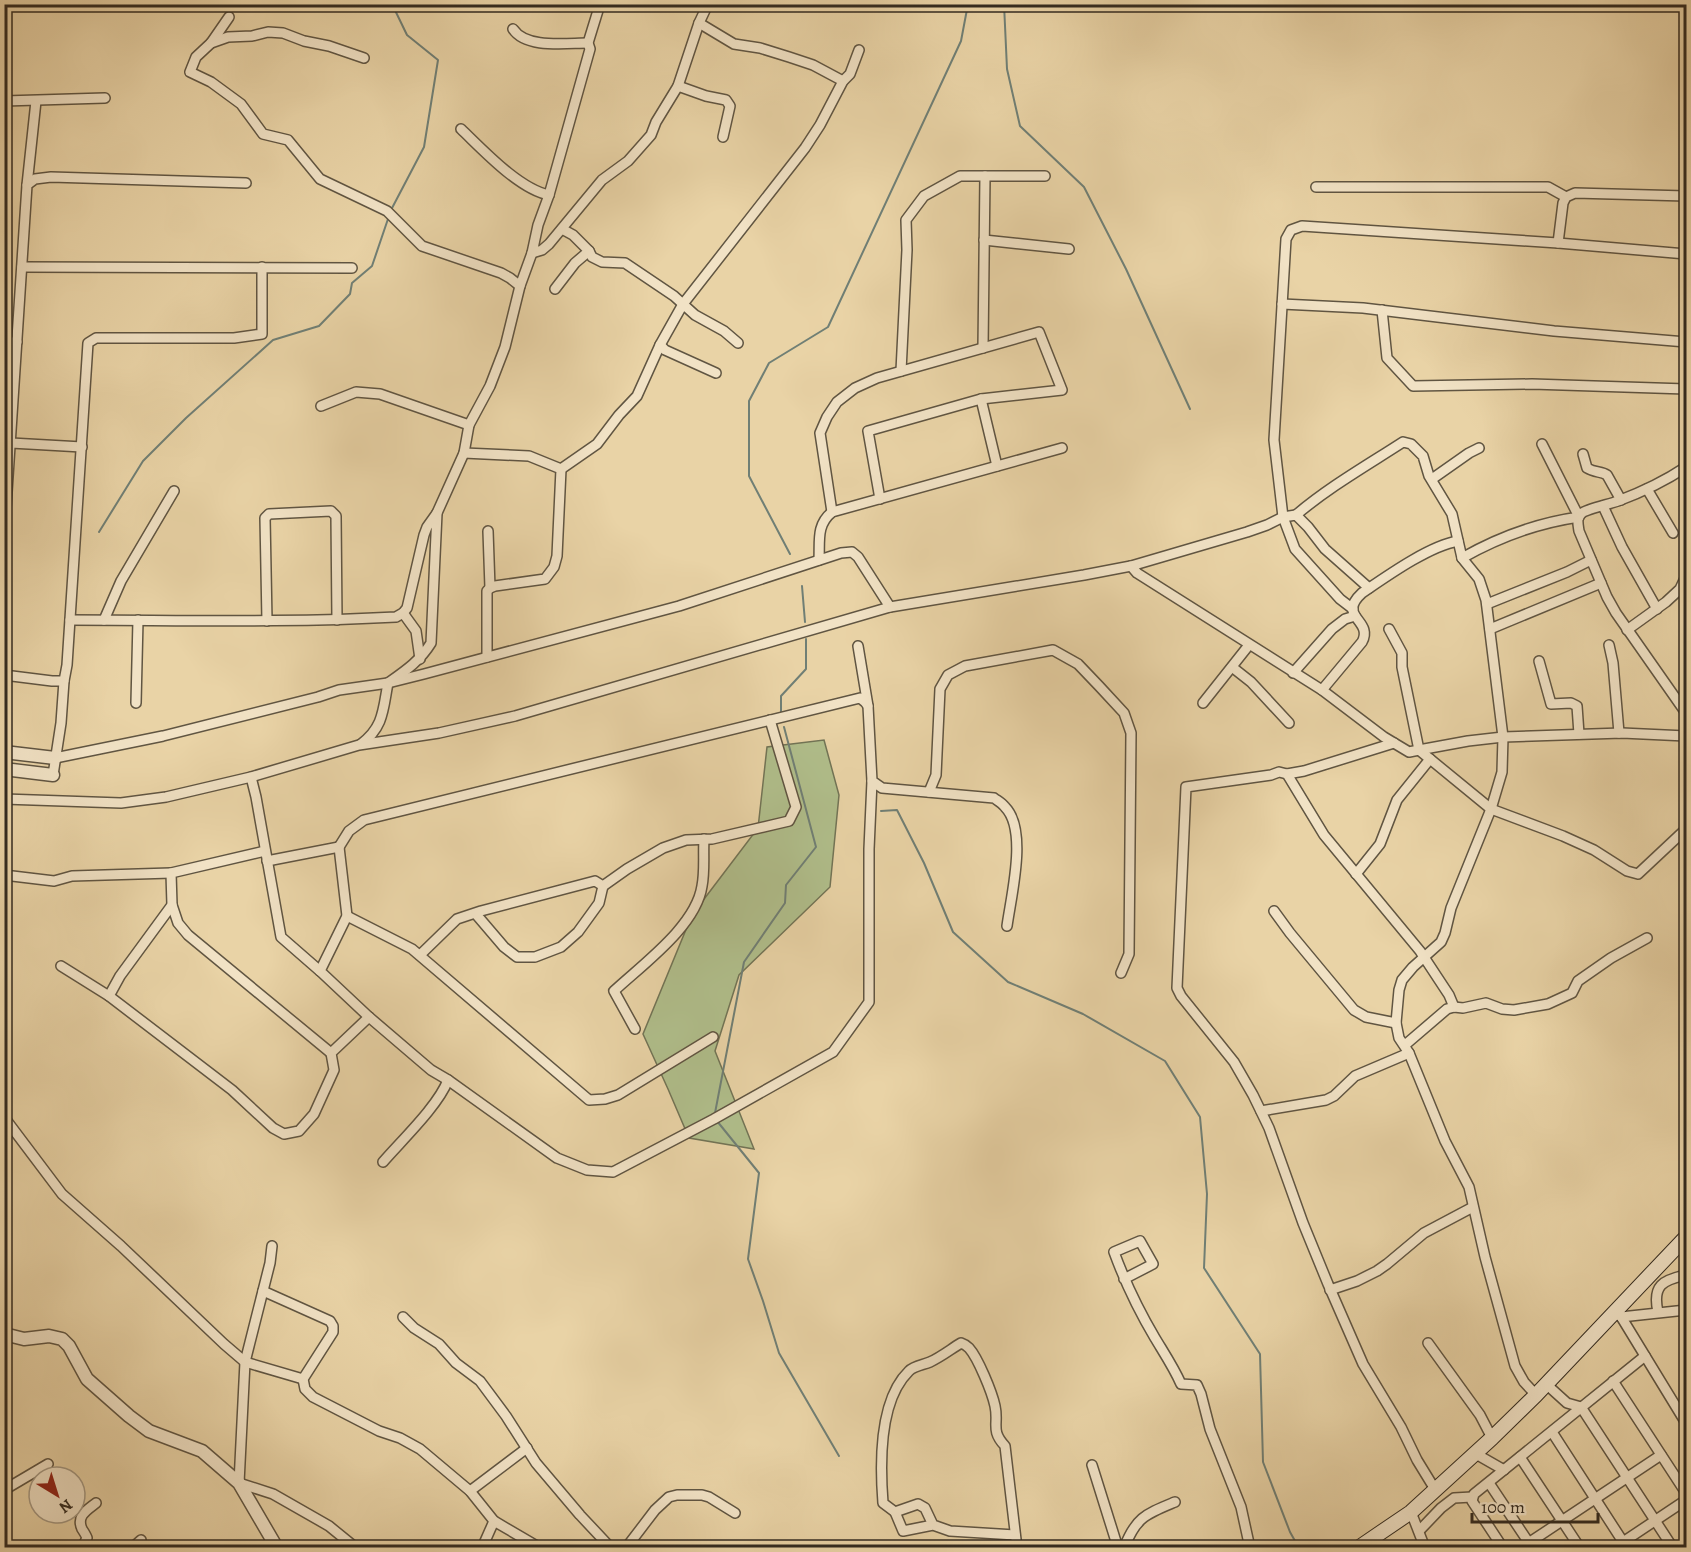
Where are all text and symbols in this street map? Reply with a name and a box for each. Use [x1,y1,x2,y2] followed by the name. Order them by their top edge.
[27,1465,87,1525] north arrow
[1472,1486,1598,1524] scale bar
[54,1494,77,1519] text: N
[1481,1495,1525,1519] text: 100 m

